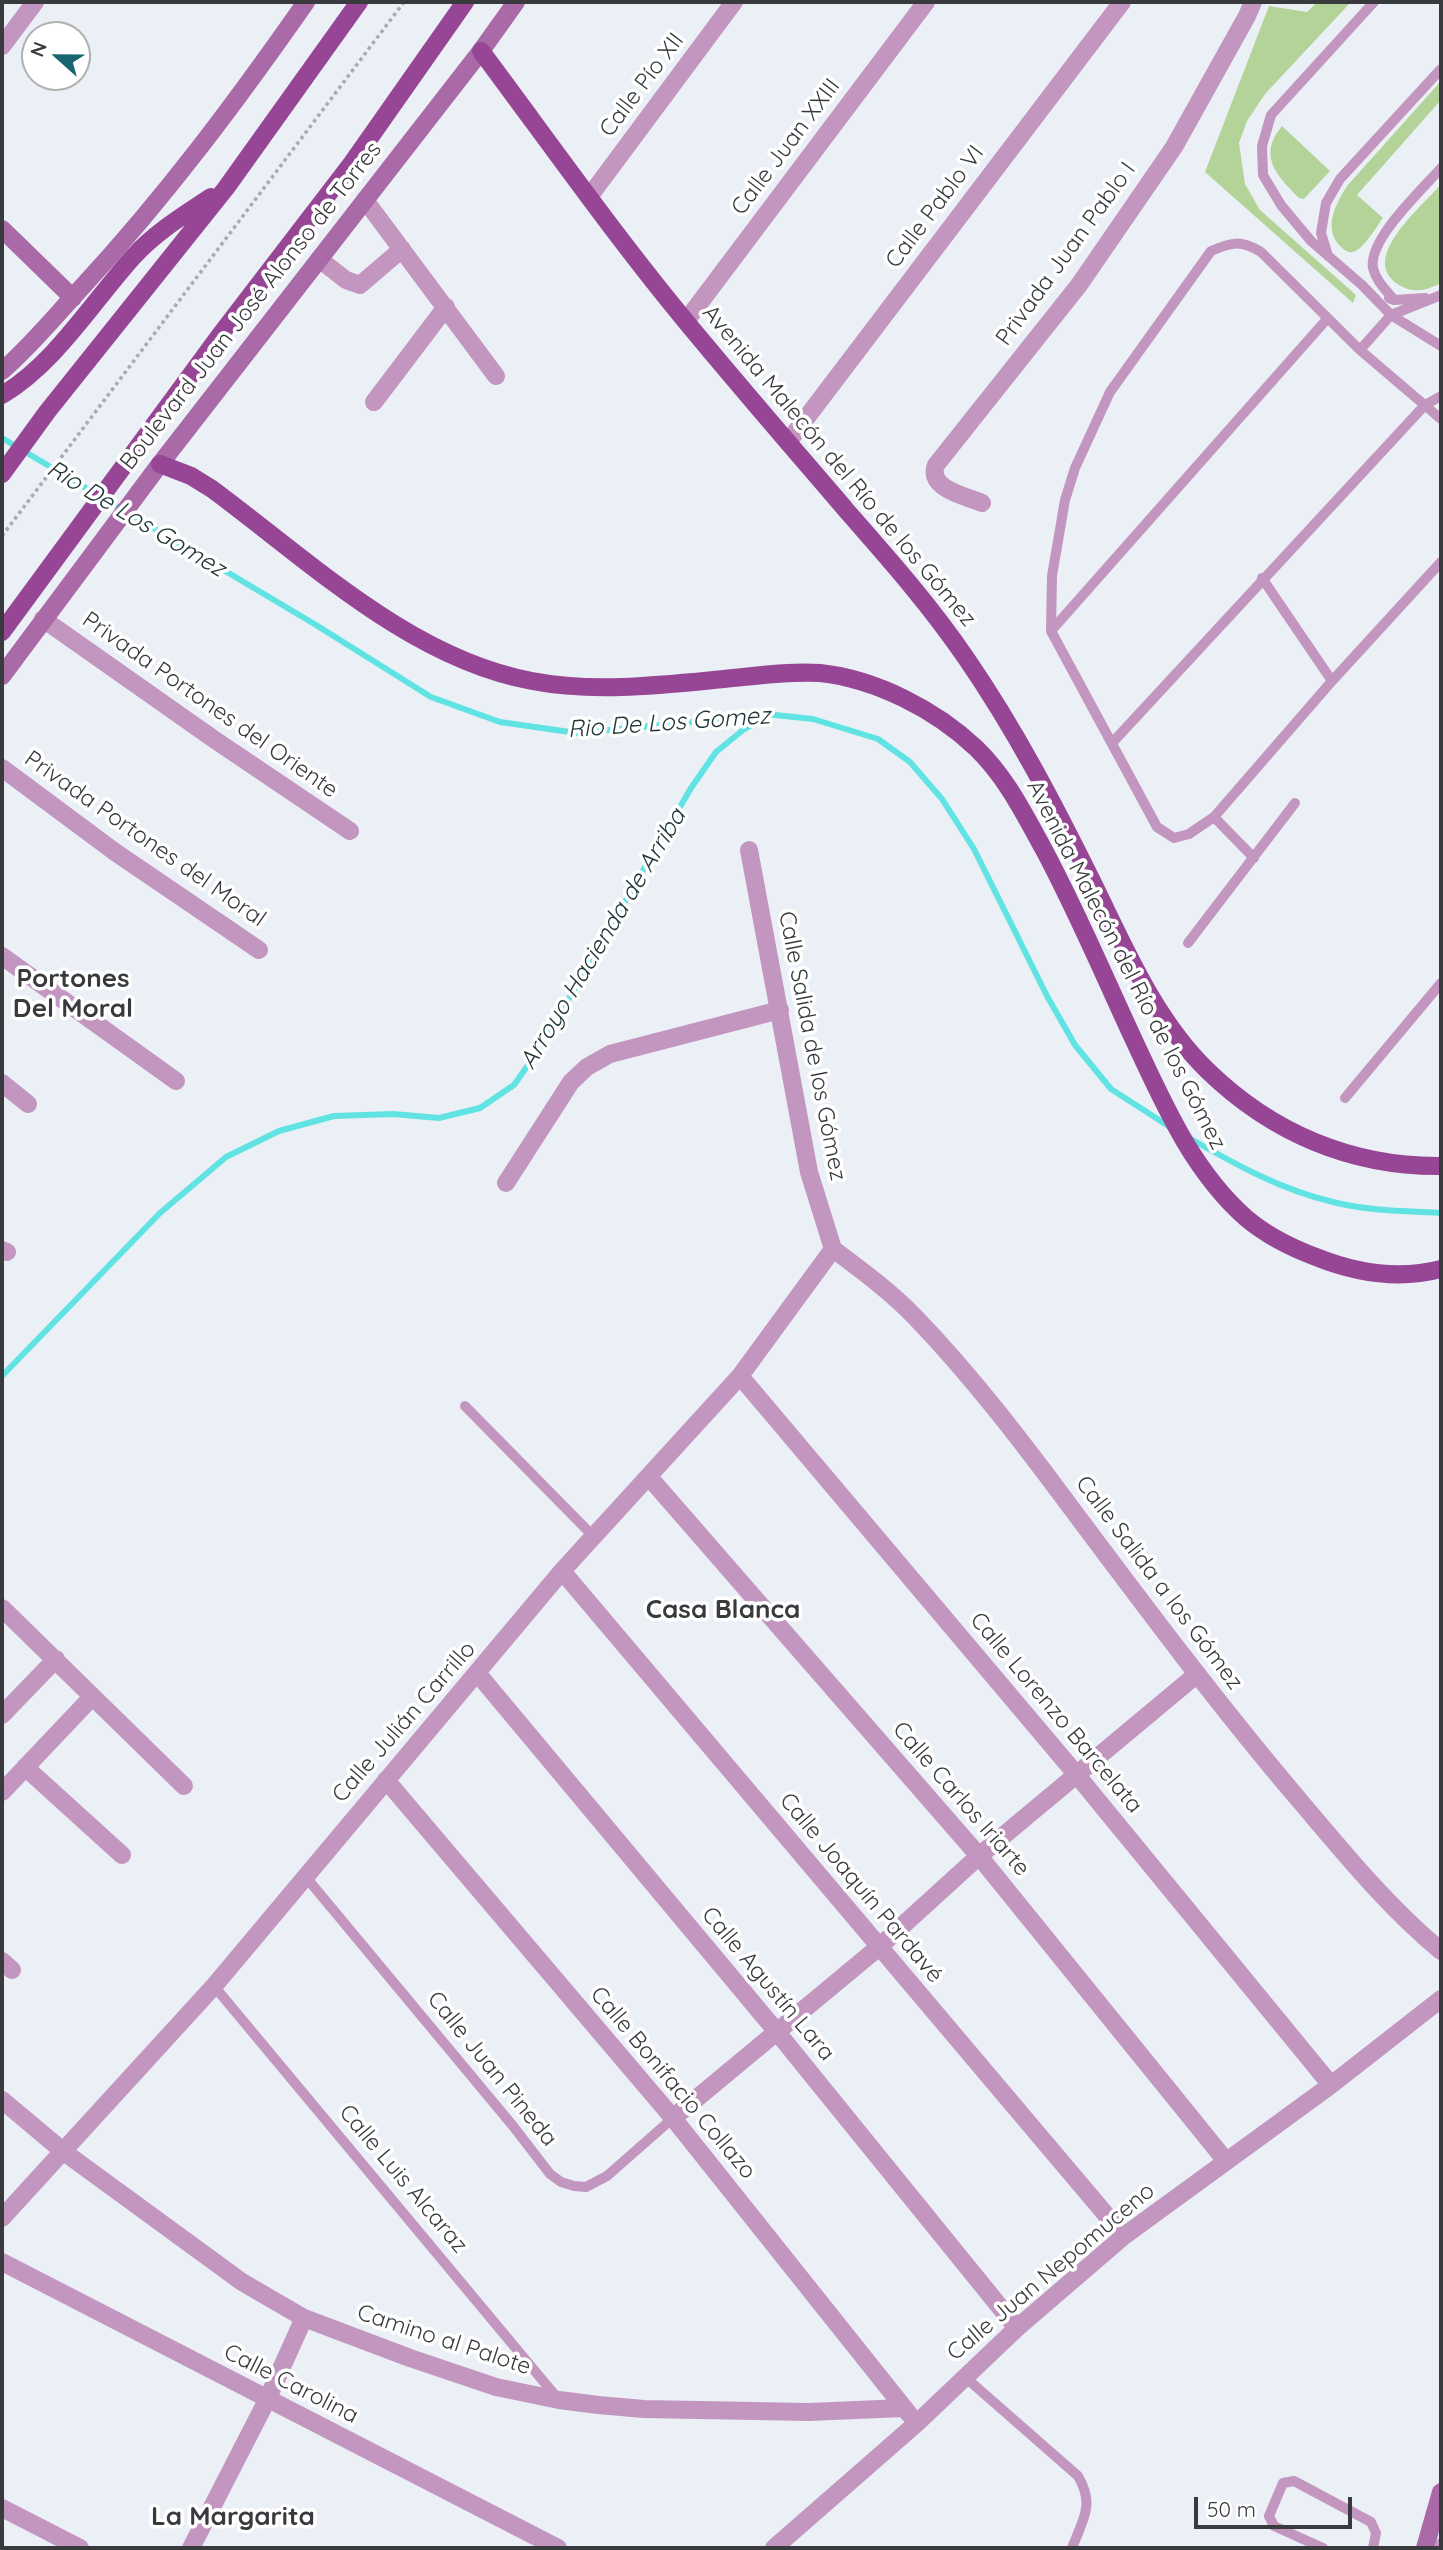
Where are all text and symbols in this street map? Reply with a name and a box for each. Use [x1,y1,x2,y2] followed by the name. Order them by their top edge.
[21,21,91,91] north arrow
[594,28,690,142] street label: Calle Pío XII
[25,38,52,60] text: N
[726,73,846,221] street label: Calle Juan XXIII
[114,136,388,476] street label: Boulevard Juan José Alonso de Torres
[880,140,990,274] street label: Calle Pablo VI
[990,157,1142,351] street label: Privada Juan Pablo I
[696,300,982,632] street label: Avenida Malecón del Río de los Gómez
[42,454,230,584] water label: Rio De Los Gomez
[77,606,343,804] street label: Privada Portones del Oriente
[567,702,771,744] water label: Rio De Los Gomez
[19,745,271,933] street label: Privada Portones del Moral
[1020,776,1232,1154] street label: Avenida Malecón del Río de los Gómez
[514,804,692,1074] water label: Arroyo Hacienda de Arriba
[772,909,852,1183] street label: Calle Salida de los Gómez
[13,963,133,1024] district label: Portones Del Moral
[1069,1471,1249,1695] street label: Calle Salida a los Gómez
[646,1594,800,1626] district label: Casa Blanca
[964,1607,1148,1819] street label: Calle Lorenzo Barcelata
[327,1636,481,1808] street label: Calle Julián Carrillo
[886,1716,1036,1882] street label: Calle Carlos Iriarte
[773,1787,949,1989] street label: Calle Joaquín Pardavé
[696,1901,840,2067] street label: Calle Agustín Lara
[584,1981,762,2185] street label: Calle Bonifacio Collazo
[421,1986,563,2152] street label: Calle Juan Pineda
[333,2099,473,2259] street label: Calle Luis Alcaraz
[942,2177,1160,2367] street label: Calle Juan Nepomuceno
[354,2299,534,2381] street label: Camino al Palote
[219,2338,363,2430] street label: Calle Carolina
[1198,2484,1356,2528] scale bar
[1207,2496,1256,2522] text: 50 m
[151,2501,315,2533] district label: La Margarita

